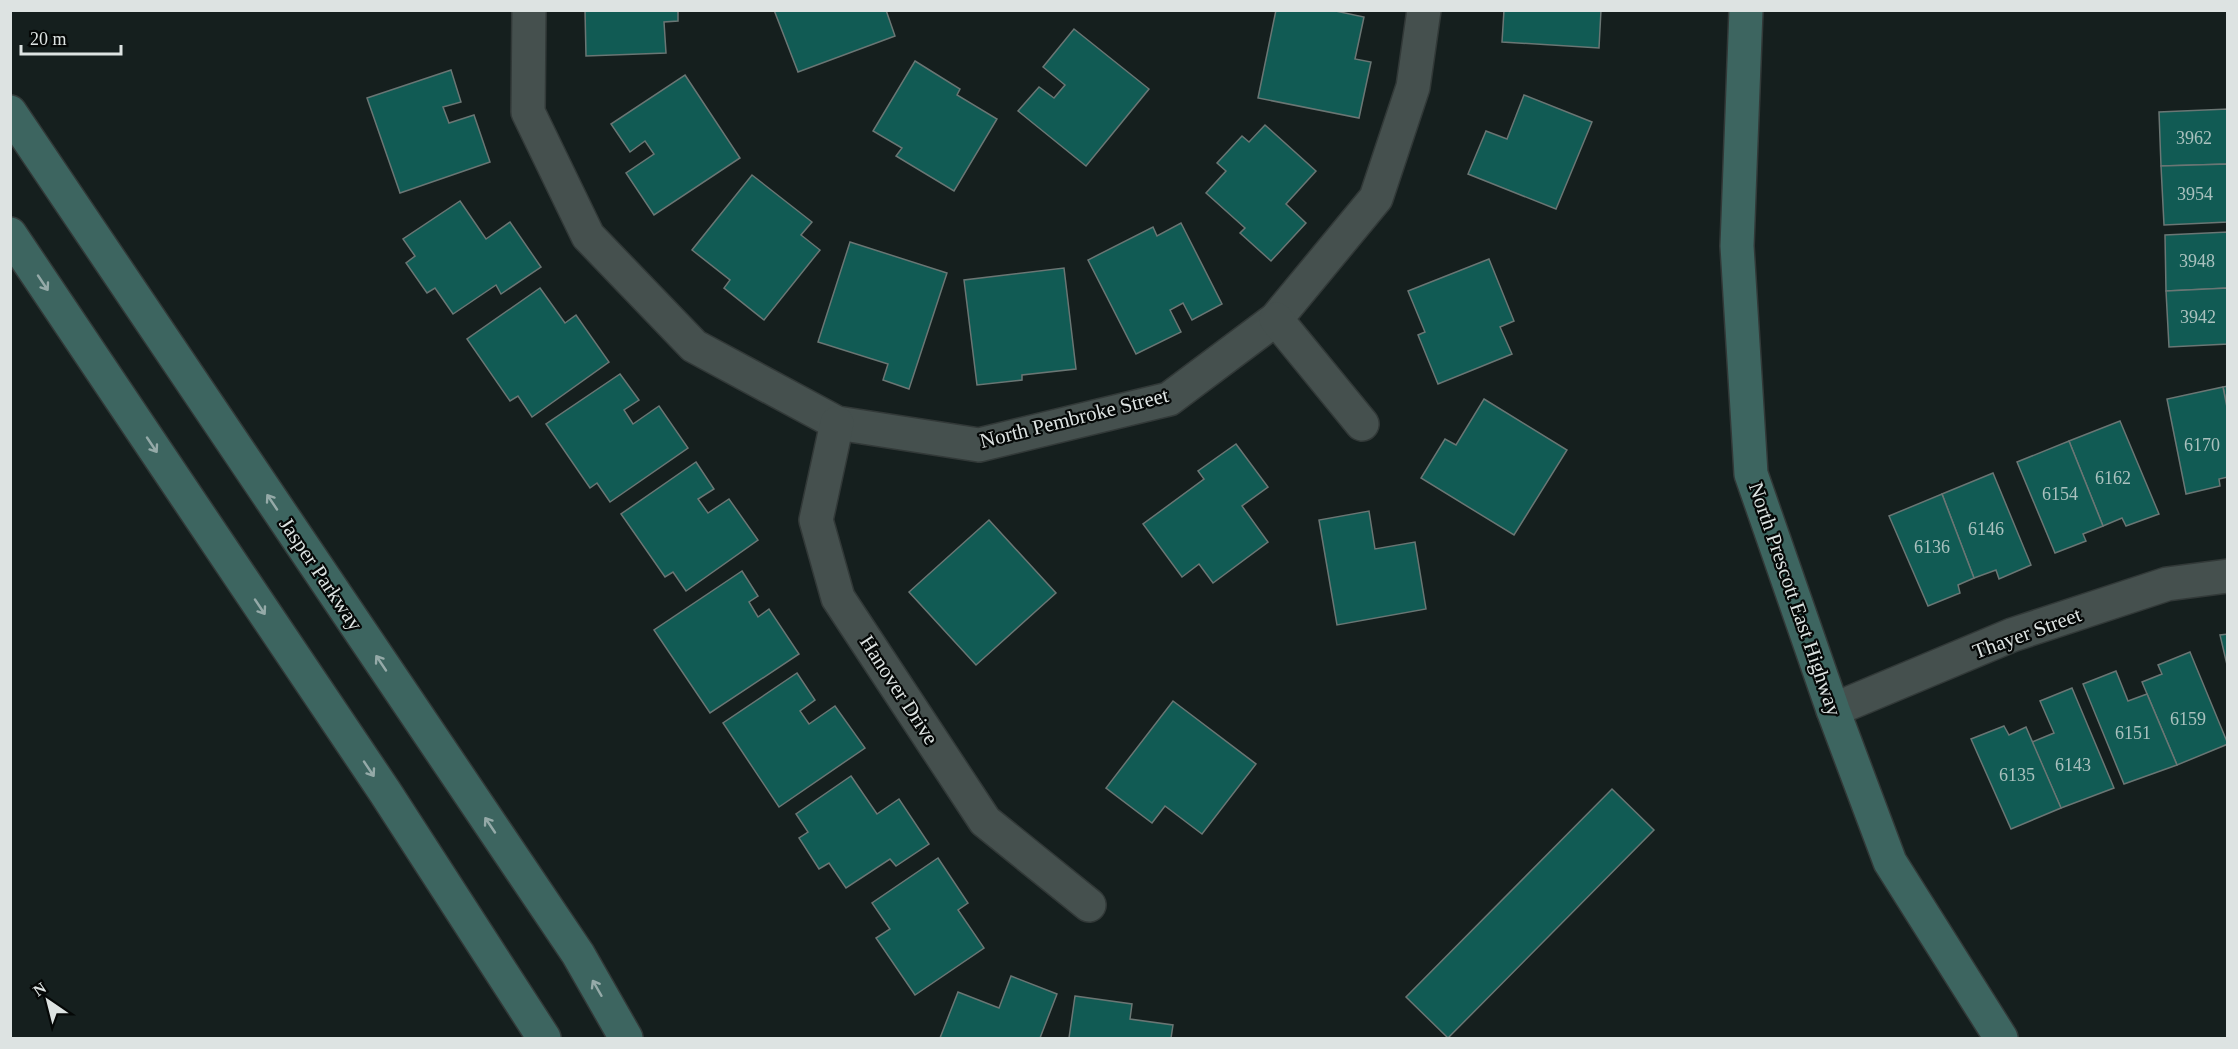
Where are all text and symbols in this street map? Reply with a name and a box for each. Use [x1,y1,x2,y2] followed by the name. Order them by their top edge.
[21,18,122,56] scale bar
[30,29,67,49] text: 20 m
[2176,128,2212,148] house number: 3962
[2177,184,2213,204] house number: 3954
[2179,251,2215,271] house number: 3948
[37,274,49,290] one-way arrow
[2180,307,2216,327] house number: 3942
[977,383,1171,453] street label: North Pembroke Street
[2184,435,2220,455] house number: 6170
[146,436,158,452] one-way arrow
[2095,468,2131,488] house number: 6162
[1744,479,1846,719] street label: North Prescott East Highway
[2042,484,2078,504] house number: 6154
[266,494,278,510] one-way arrow
[274,513,368,636] street label: Jasper Parkway
[1968,519,2004,539] house number: 6146
[1914,537,1950,557] house number: 6136
[254,598,266,614] one-way arrow
[1969,602,2085,664] street label: Thayer Street
[855,631,943,749] street label: Hanover Drive
[375,656,387,672] one-way arrow
[2170,709,2206,729] house number: 6159
[2115,723,2151,743] house number: 6151
[2055,755,2091,775] house number: 6143
[363,760,375,776] one-way arrow
[1999,765,2035,785] house number: 6135
[484,817,496,834] one-way arrow
[18,971,78,1031] north arrow
[30,979,50,999] text: N
[591,980,603,997] one-way arrow

